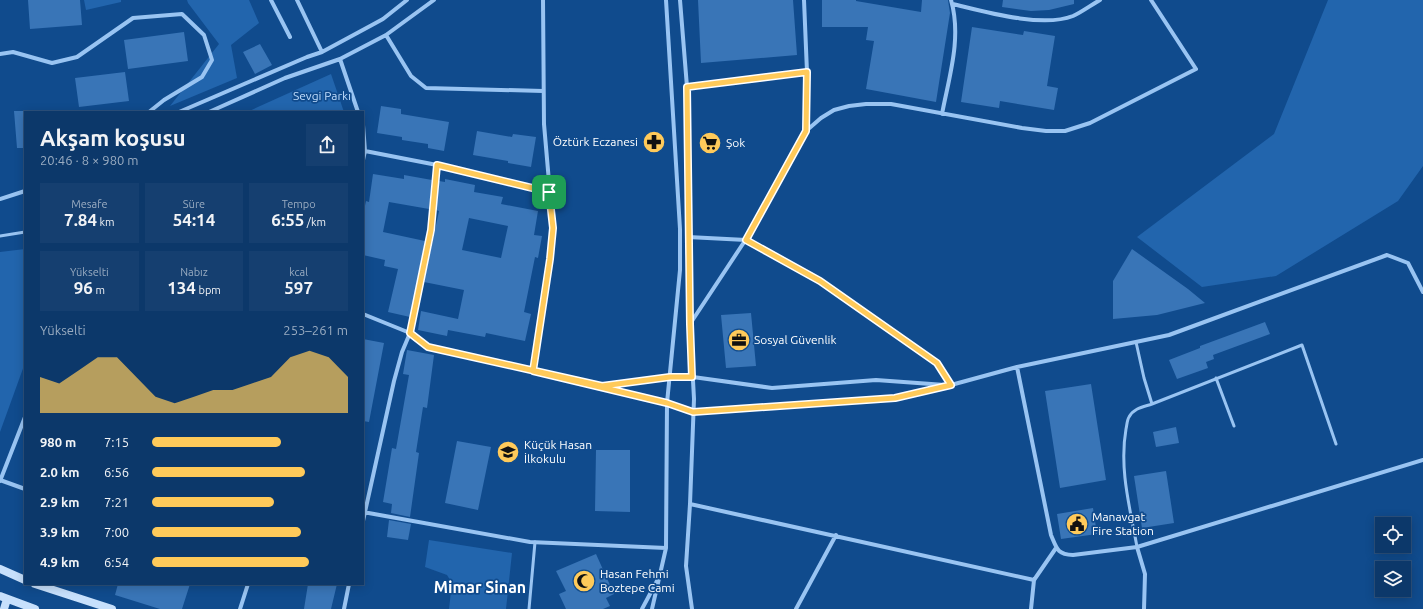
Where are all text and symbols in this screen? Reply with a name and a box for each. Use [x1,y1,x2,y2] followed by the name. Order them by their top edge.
[293,89,351,102] park label: Sevgi Parkı
[306,124,348,166] button: share
[40,125,186,150] text: Akşam koşusu
[641,129,667,155] pharmacy icon: Öztürk Eczanesi
[697,130,723,156] supermarket icon: Şok
[553,135,638,148] place label: Öztürk Eczanesi
[726,136,745,149] place label: Şok
[40,153,139,167] text: 20:46 · 8 × 980 m
[532,175,566,209] pin
[538,181,560,203] icon: arrive
[71,198,107,210] text: Mesafe
[183,198,205,210] text: Süre
[282,198,316,210] text: Tempo
[64,210,97,229] text: 7.84
[173,210,215,229] text: 54:14
[271,210,304,229] text: 6:55
[97,216,115,228] text: km
[304,216,326,228] text: /km
[70,266,109,278] text: Yükselti
[180,266,208,278] text: Nabız
[289,266,308,278] text: kcal
[74,278,93,297] text: 96
[167,278,196,297] text: 134
[284,278,313,297] text: 597
[93,284,105,296] text: m
[196,284,221,296] text: bpm
[40,323,86,337] text: Yükselti
[283,323,348,337] text: 253–261 m
[726,327,752,353] office icon: Sosyal Güvenlik
[754,333,837,346] place label: Sosyal Güvenlik
[40,435,76,449] text: 980 m
[104,435,129,449] text: 7:15
[524,438,592,465] place label: Küçük Hasan İlkokulu
[495,439,521,465] school or university icon: Küçük Hasan İlkokulu
[40,465,79,479] text: 2.0 km
[104,465,129,479] text: 6:56
[40,495,79,509] text: 2.9 km
[104,495,129,509] text: 7:21
[1092,510,1154,537] place label: Manavgat Fire Station
[1064,511,1090,537] public building icon: Manavgat Fire Station
[1375,517,1411,597] map controls
[1375,517,1411,553] button: locate
[40,525,79,539] text: 3.9 km
[104,525,129,539] text: 7:00
[40,555,79,569] text: 4.9 km
[104,555,129,569] text: 6:54
[1375,561,1411,597] button: layers
[600,567,675,594] place label: Hasan Fehmi Boztepe Cami
[571,568,597,594] mosque icon: Hasan Fehmi Boztepe Cami
[434,578,526,596] district label: Mimar Sinan

